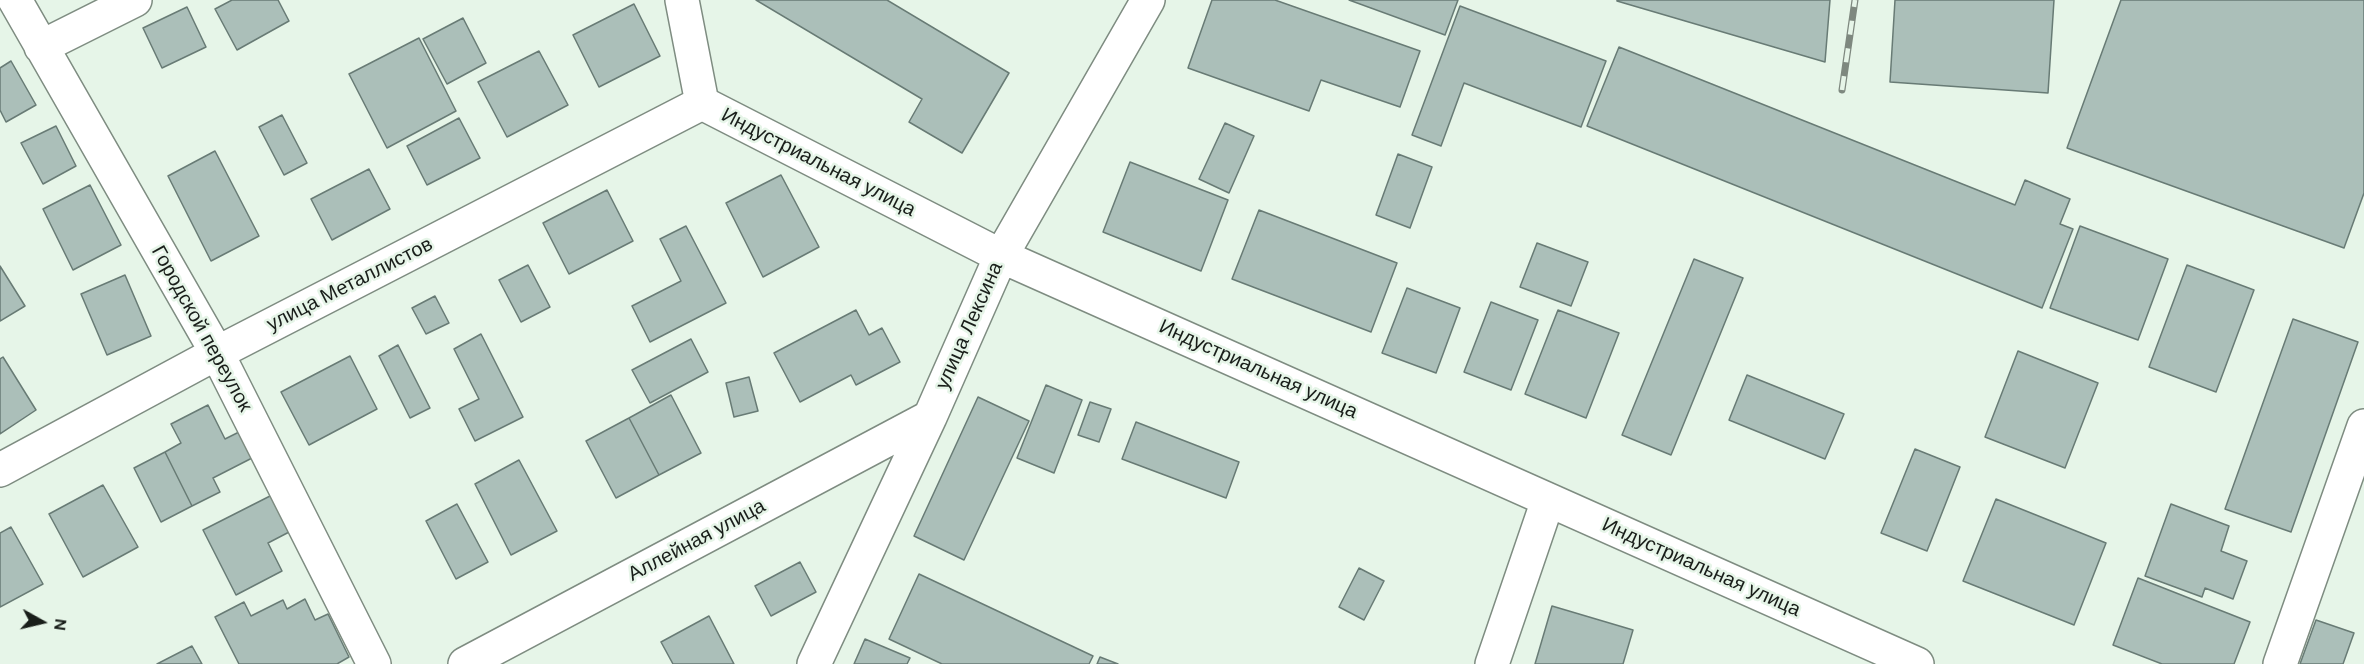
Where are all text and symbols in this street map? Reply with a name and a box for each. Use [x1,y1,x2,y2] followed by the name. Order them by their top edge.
[717,104,919,222] street label: Индустриальная улица
[263,233,437,337] street label: улица Металлистов
[145,242,257,416] street label: Городской переулок
[931,259,1009,393] street label: улица Лексина
[1155,315,1361,425] street label: Индустриальная улица
[624,495,770,587] street label: Аллейная улица
[1598,513,1804,623] street label: Индустриальная улица
[12,592,72,652] north arrow
[49,617,72,632] text: N

